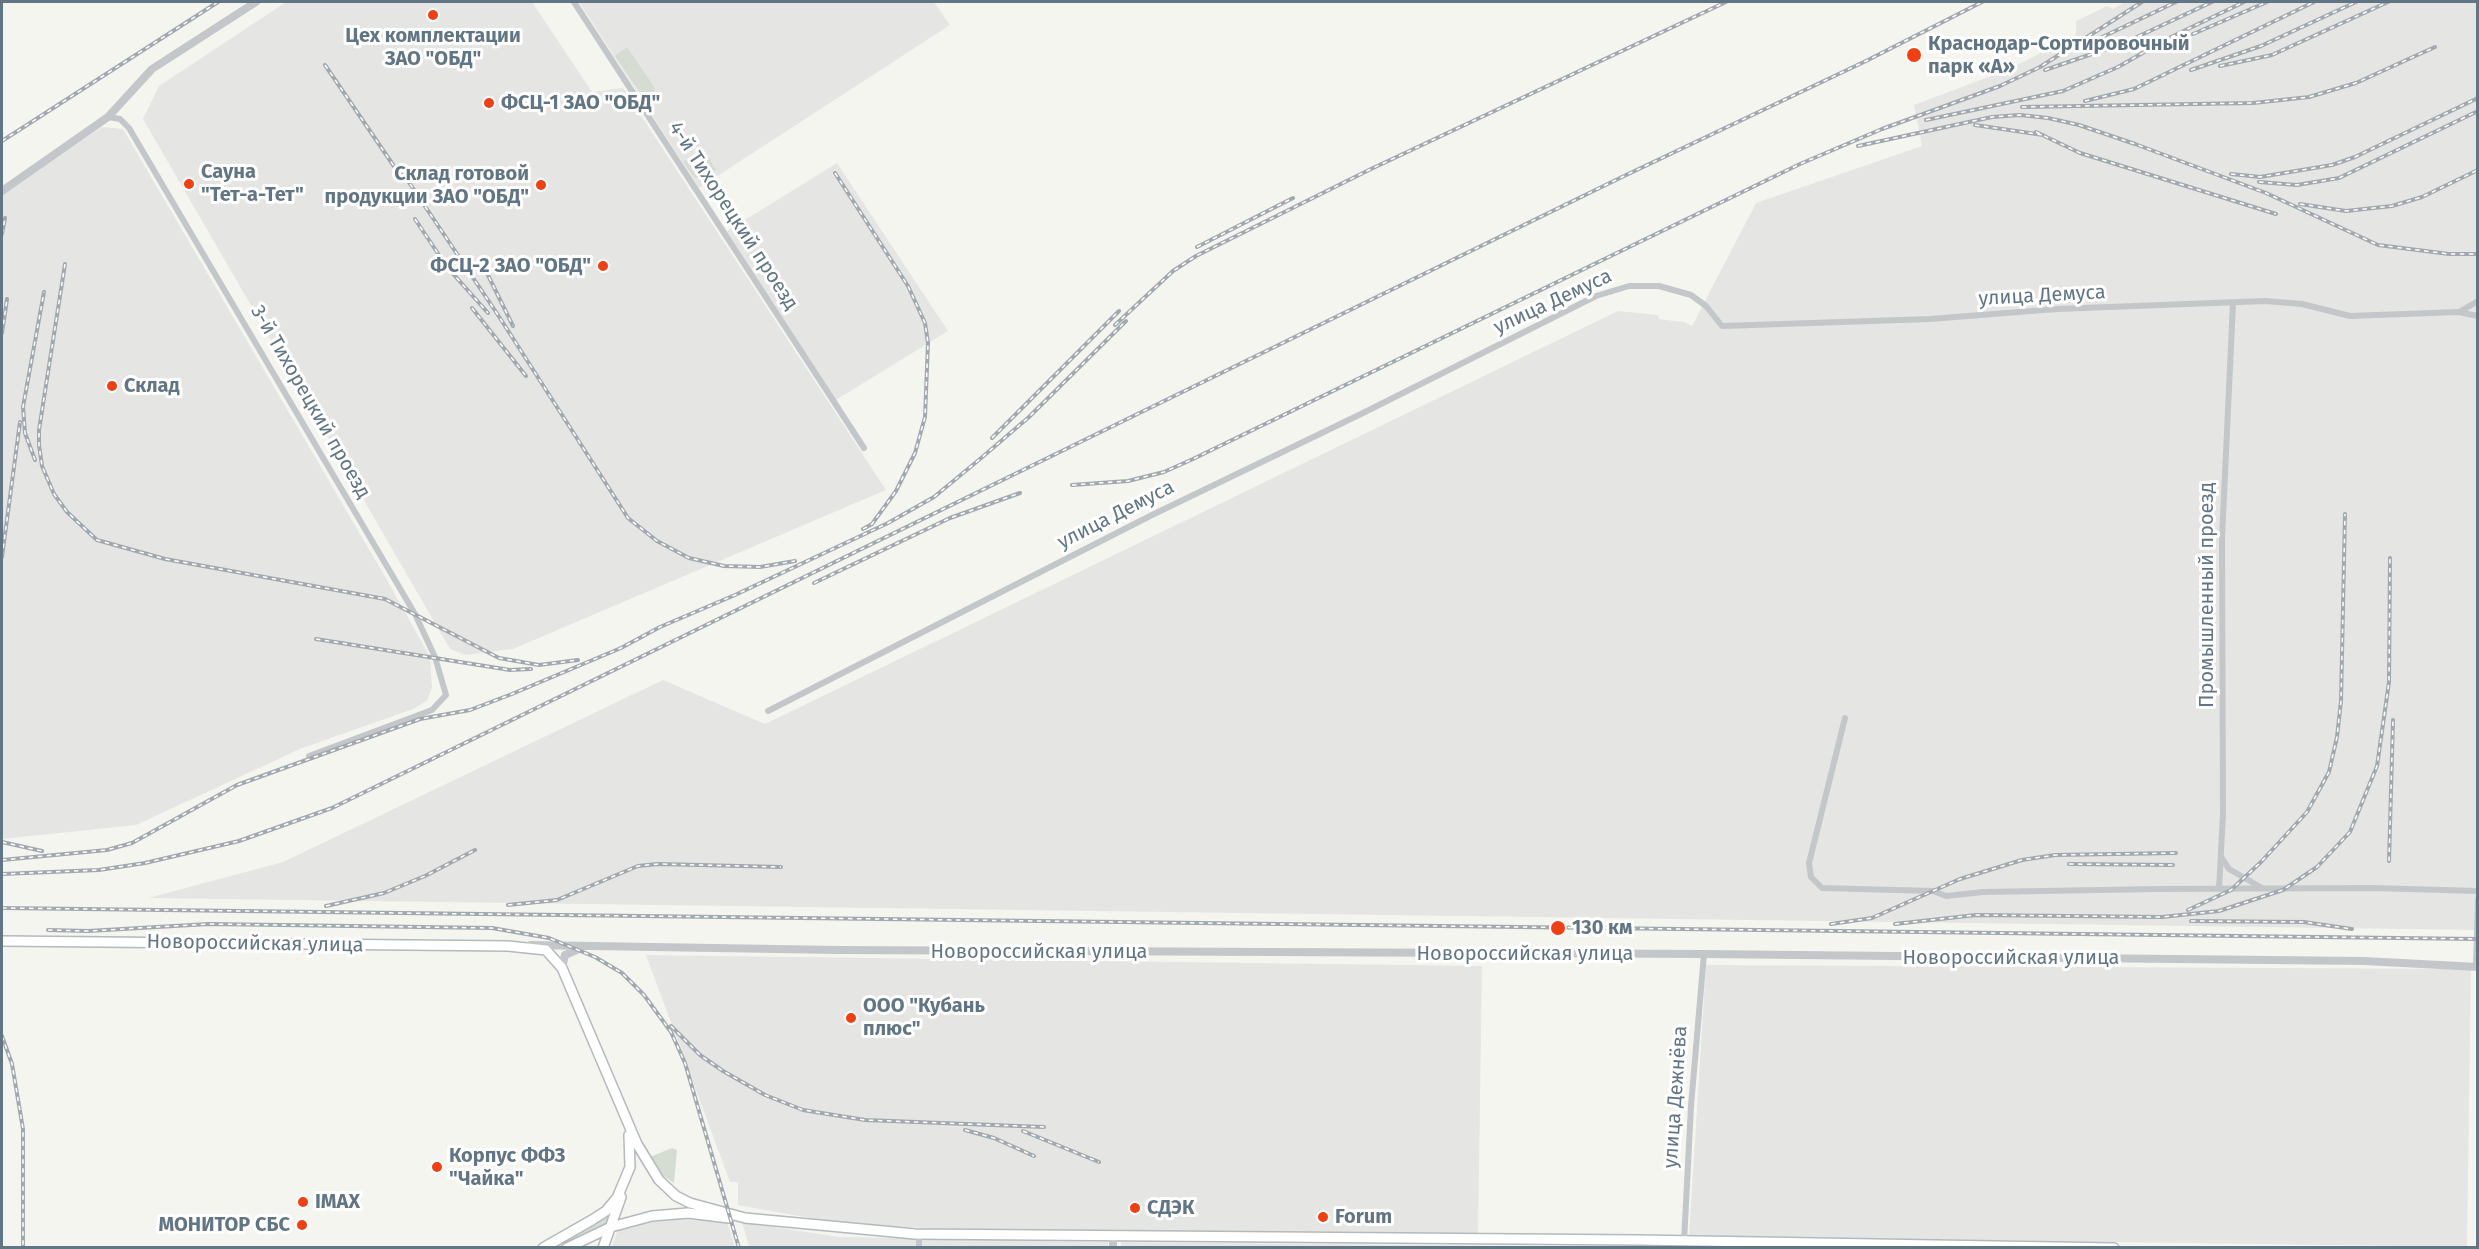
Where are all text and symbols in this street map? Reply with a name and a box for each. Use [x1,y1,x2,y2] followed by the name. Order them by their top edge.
[426,8,440,22] marker: Цех комплектации ЗАО "ОБД"
[345,24,521,71] place label: Цех комплектации ЗАО "ОБД"
[1928,32,2190,79] place label: Краснодар-Сортировочный парк «А»
[1905,46,1923,64] marker: Краснодар-Сортировочный парк «А»
[501,91,660,115] place label: ФСЦ-1 ЗАО "ОБД"
[482,96,496,110] marker: ФСЦ-1 ЗАО "ОБД"
[663,117,803,315] street label: 4-й Тихорецкий проезд
[201,160,304,207] place label: Сауна "Тет-а-Тет"
[325,162,529,209] place label: Склад готовой продукции ЗАО "ОБД"
[182,177,196,191] marker: Сауна "Тет-а-Тет"
[534,178,548,192] marker: Склад готовой продукции ЗАО "ОБД"
[430,254,591,278] place label: ФСЦ-2 ЗАО "ОБД"
[596,259,610,273] marker: ФСЦ-2 ЗАО "ОБД"
[1490,264,1616,340] street label: улица Демуса
[1978,281,2106,311] street label: улица Демуса
[245,301,375,503] street label: 3-й Тихорецкий проезд
[124,374,180,398] place label: Склад
[105,379,119,393] marker: Склад
[1054,475,1178,555] street label: улица Демуса
[2195,482,2219,708] street label: Промышленный проезд
[1572,916,1633,940] place label: 130 км
[1549,919,1567,937] marker: 130 км
[146,930,364,958] street label: Новороссийская улица
[931,940,1147,964] street label: Новороссийская улица
[1417,942,1633,966] street label: Новороссийская улица
[1903,946,2119,970] street label: Новороссийская улица
[863,994,985,1041] place label: ООО "Кубань плюс"
[844,1011,858,1025] marker: ООО "Кубань плюс"
[1659,1025,1693,1169] street label: улица Дежнёва
[449,1144,565,1191] place label: Корпус ФФЗ "Чайка"
[430,1160,444,1174] marker: Корпус ФФЗ "Чайка"
[315,1190,360,1214] place label: IMAX
[296,1195,310,1209] marker: IMAX
[1147,1196,1194,1220] place label: СДЭК
[1128,1201,1142,1215] marker: СДЭК
[1335,1205,1392,1229] place label: Forum
[1316,1210,1330,1224] marker: Forum
[159,1213,290,1237] place label: МОНИТОР СБС
[295,1218,309,1232] marker: МОНИТОР СБС

